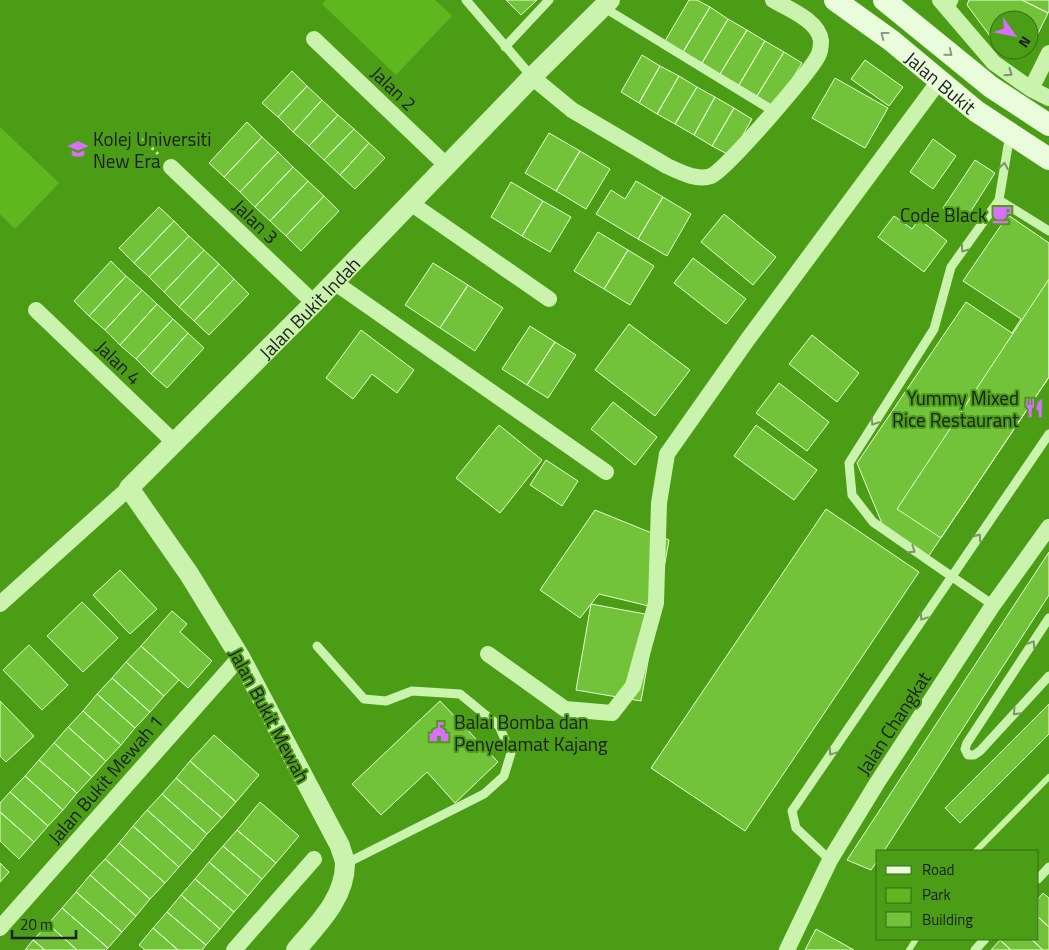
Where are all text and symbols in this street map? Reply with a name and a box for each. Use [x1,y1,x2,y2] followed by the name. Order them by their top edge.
[989,10,1039,60] north arrow
[880,32,890,41] one-way arrow
[1014,33,1037,52] text: N
[899,43,983,120] street label: Jalan Bukit
[943,48,952,56] one-way arrow
[365,59,423,117] street label: Jalan 2
[1003,67,1013,76] one-way arrow
[93,124,211,175] place label: Kolej Universiti New Era
[67,138,89,160] school or university icon: Kolej Universiti New Era
[999,162,1009,171] one-way arrow
[227,192,285,250] street label: Jalan 3
[900,200,987,229] place label: Code Black
[991,203,1013,225] cafe icon: Code Black
[961,243,970,253] one-way arrow
[252,250,366,365] street label: Jalan Bukit Indah
[90,333,148,391] street label: Jalan 4
[892,383,1019,434] place label: Yummy Mixed Rice Restaurant
[1023,397,1045,419] restaurant icon: Yummy Mixed Rice Restaurant
[871,417,881,426] one-way arrow
[972,533,981,542] one-way arrow
[906,544,916,553] one-way arrow
[920,611,929,621] one-way arrow
[1026,640,1035,650] one-way arrow
[222,643,318,787] street label: Jalan Bukit Mewah
[849,665,938,781] street label: Jalan Changkat
[1013,706,1022,715] one-way arrow
[454,707,608,758] place label: Balai Bomba dan Penyelamat Kajang
[40,708,170,850] street label: Jalan Bukit Mewah 1
[428,721,450,743] public building icon: Balai Bomba dan Penyelamat Kajang
[829,746,838,756] one-way arrow
[876,850,1039,940] legend
[922,858,954,881] text: Road
[922,883,951,906] text: Park
[12,908,76,940] scale bar
[922,908,973,931] text: Building
[20,913,53,936] text: 20 m

